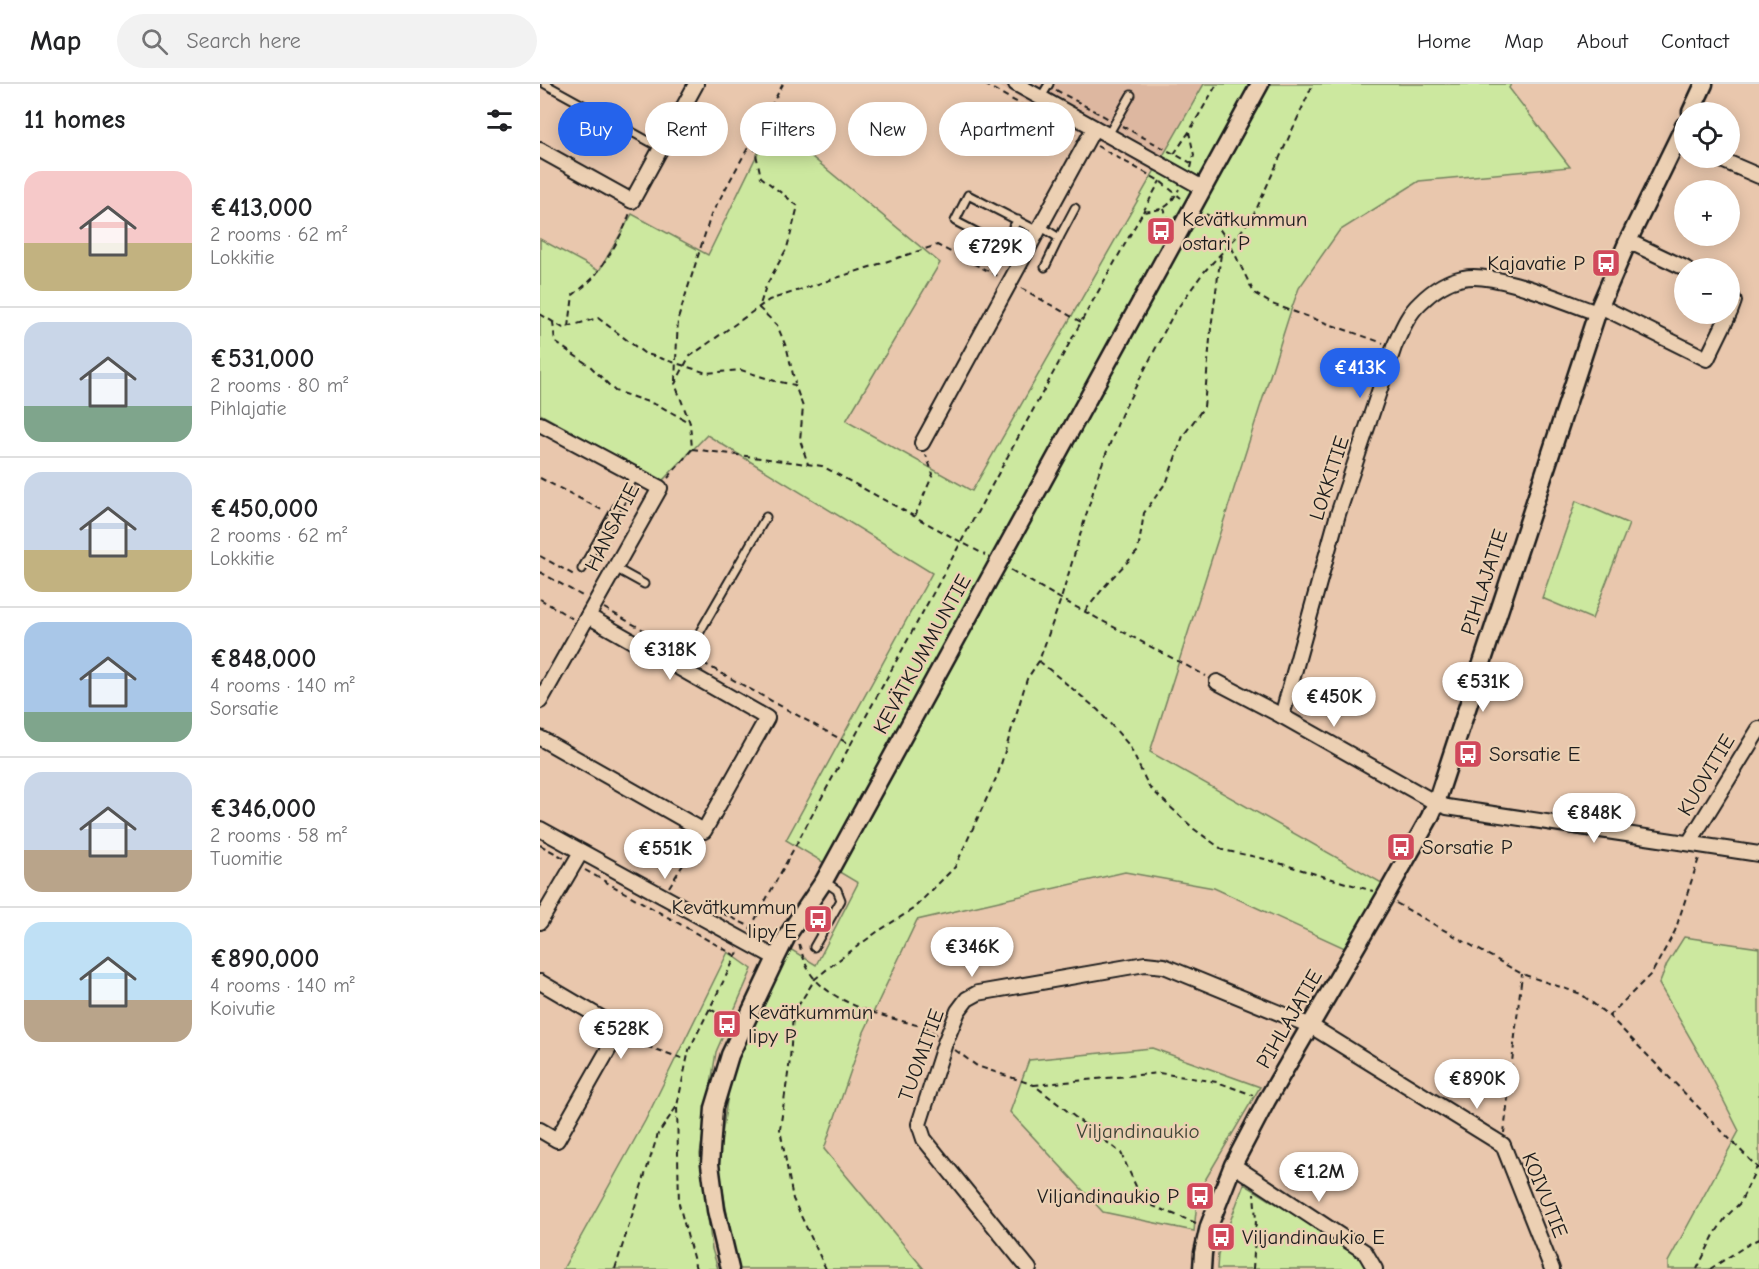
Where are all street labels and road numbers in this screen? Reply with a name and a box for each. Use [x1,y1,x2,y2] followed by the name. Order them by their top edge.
[1304,433,1354,523] street label: LOKKITIE
[580,479,644,575] street label: HANSATIE
[1456,526,1512,638] street label: PIHLAJATIE
[868,570,976,738] street label: KEVÄTKUMMUNTIE
[1672,730,1740,820] street label: KUOVITIE
[1251,965,1327,1073] street label: PIHLAJATIE
[893,1006,949,1104] street label: TUOMITIE
[1517,1149,1573,1241] street label: KOIVUTIE

